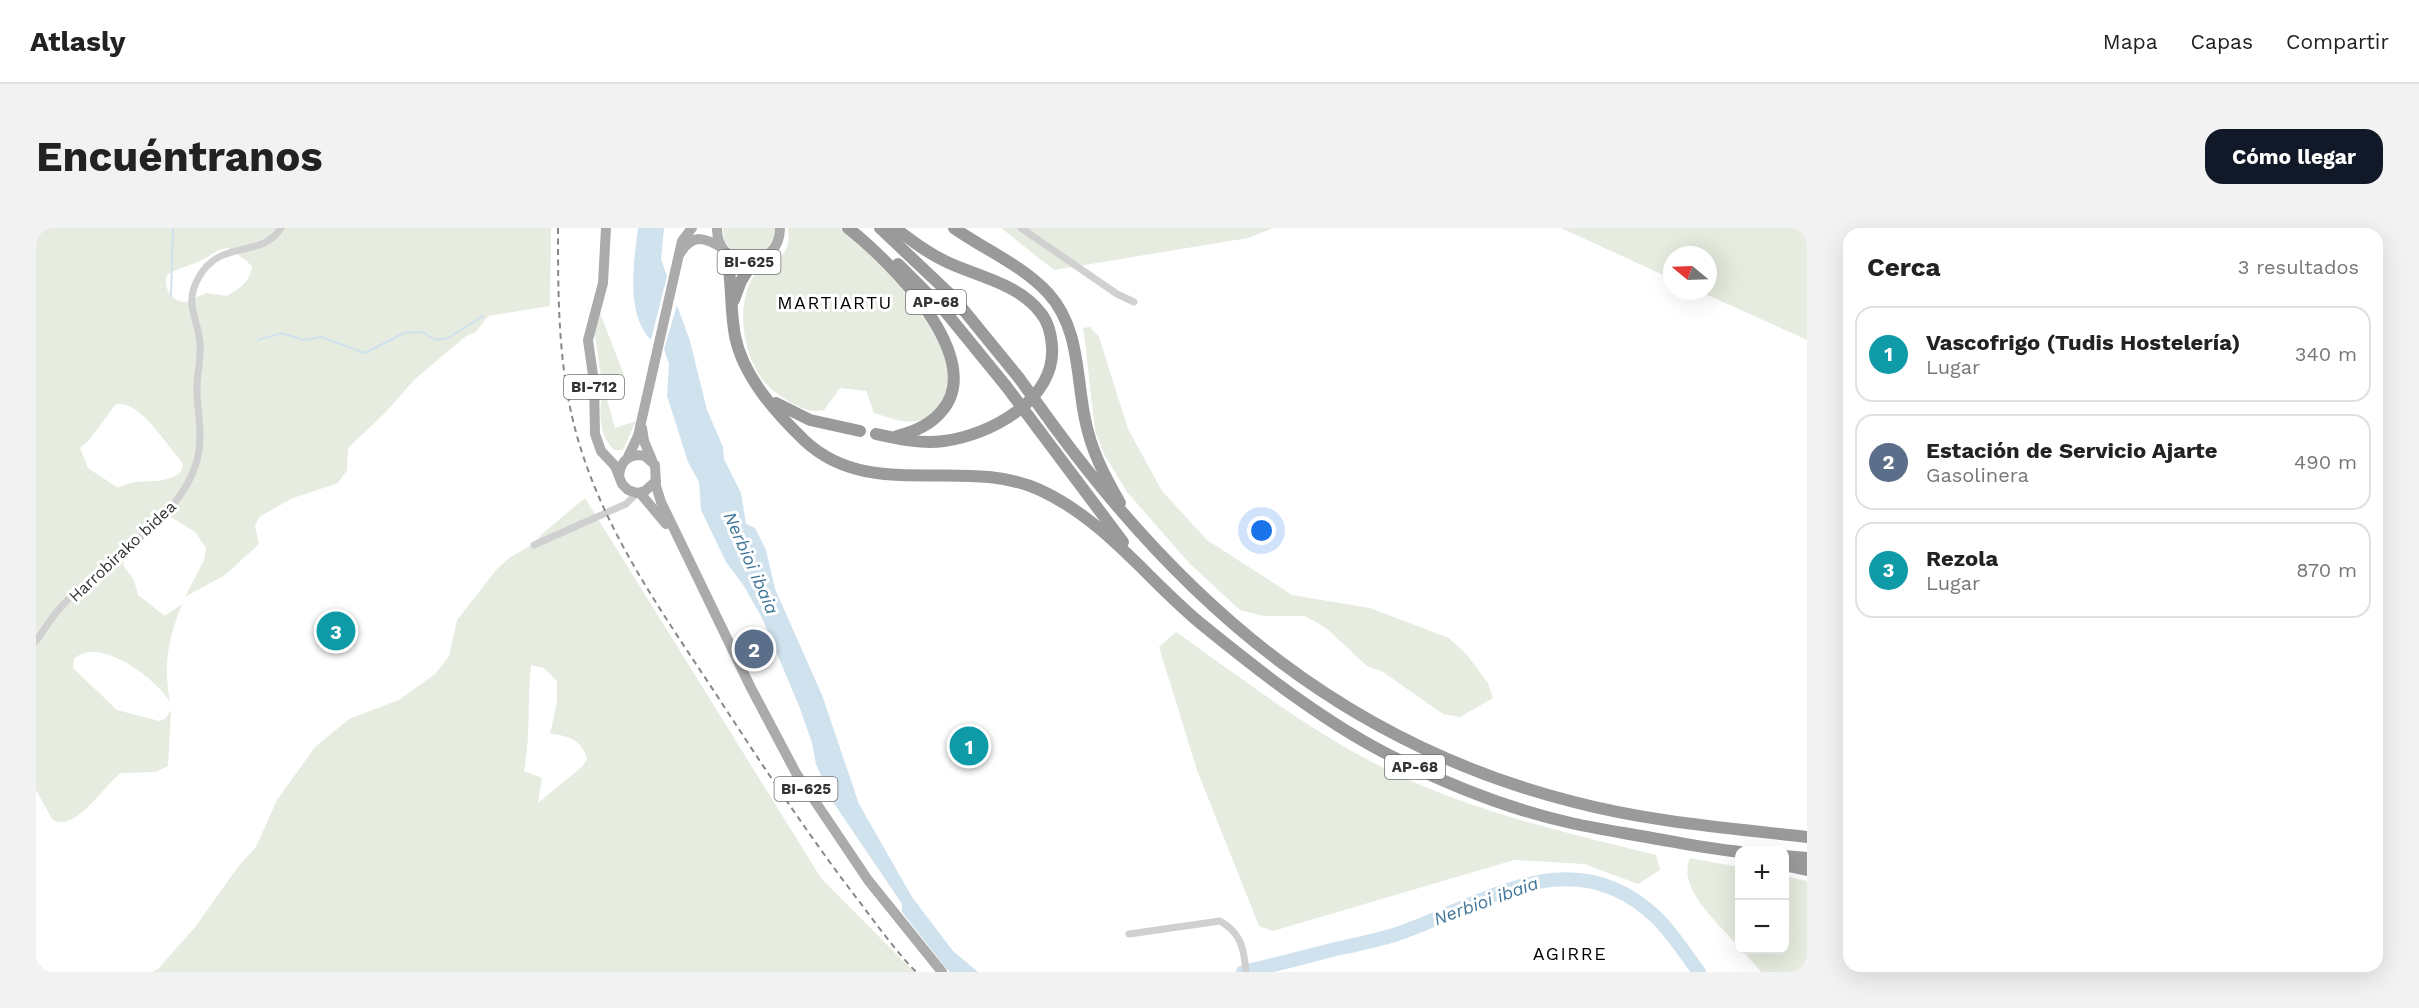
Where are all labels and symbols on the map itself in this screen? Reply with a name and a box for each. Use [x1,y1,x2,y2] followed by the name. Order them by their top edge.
[1663,246,1717,300] north arrow
[718,250,780,274] road number: BI-625
[906,290,966,314] road number: AP-68
[777,292,893,313] district label: MARTIARTU
[564,375,624,399] road number: BI-712
[65,497,180,606] street label: Harrobirako bidea
[720,508,783,617] water label: Nerbioi ibaia
[1247,516,1276,545] your location
[316,608,356,654] pin: 3
[734,626,774,672] pin: 2
[950,724,988,768] pin: 1
[1385,755,1445,779] road number: AP-68
[774,777,838,801] road number: BI-625
[1431,872,1541,929] water label: Nerbioi ibaia
[1533,943,1607,964] district label: AGIRRE

